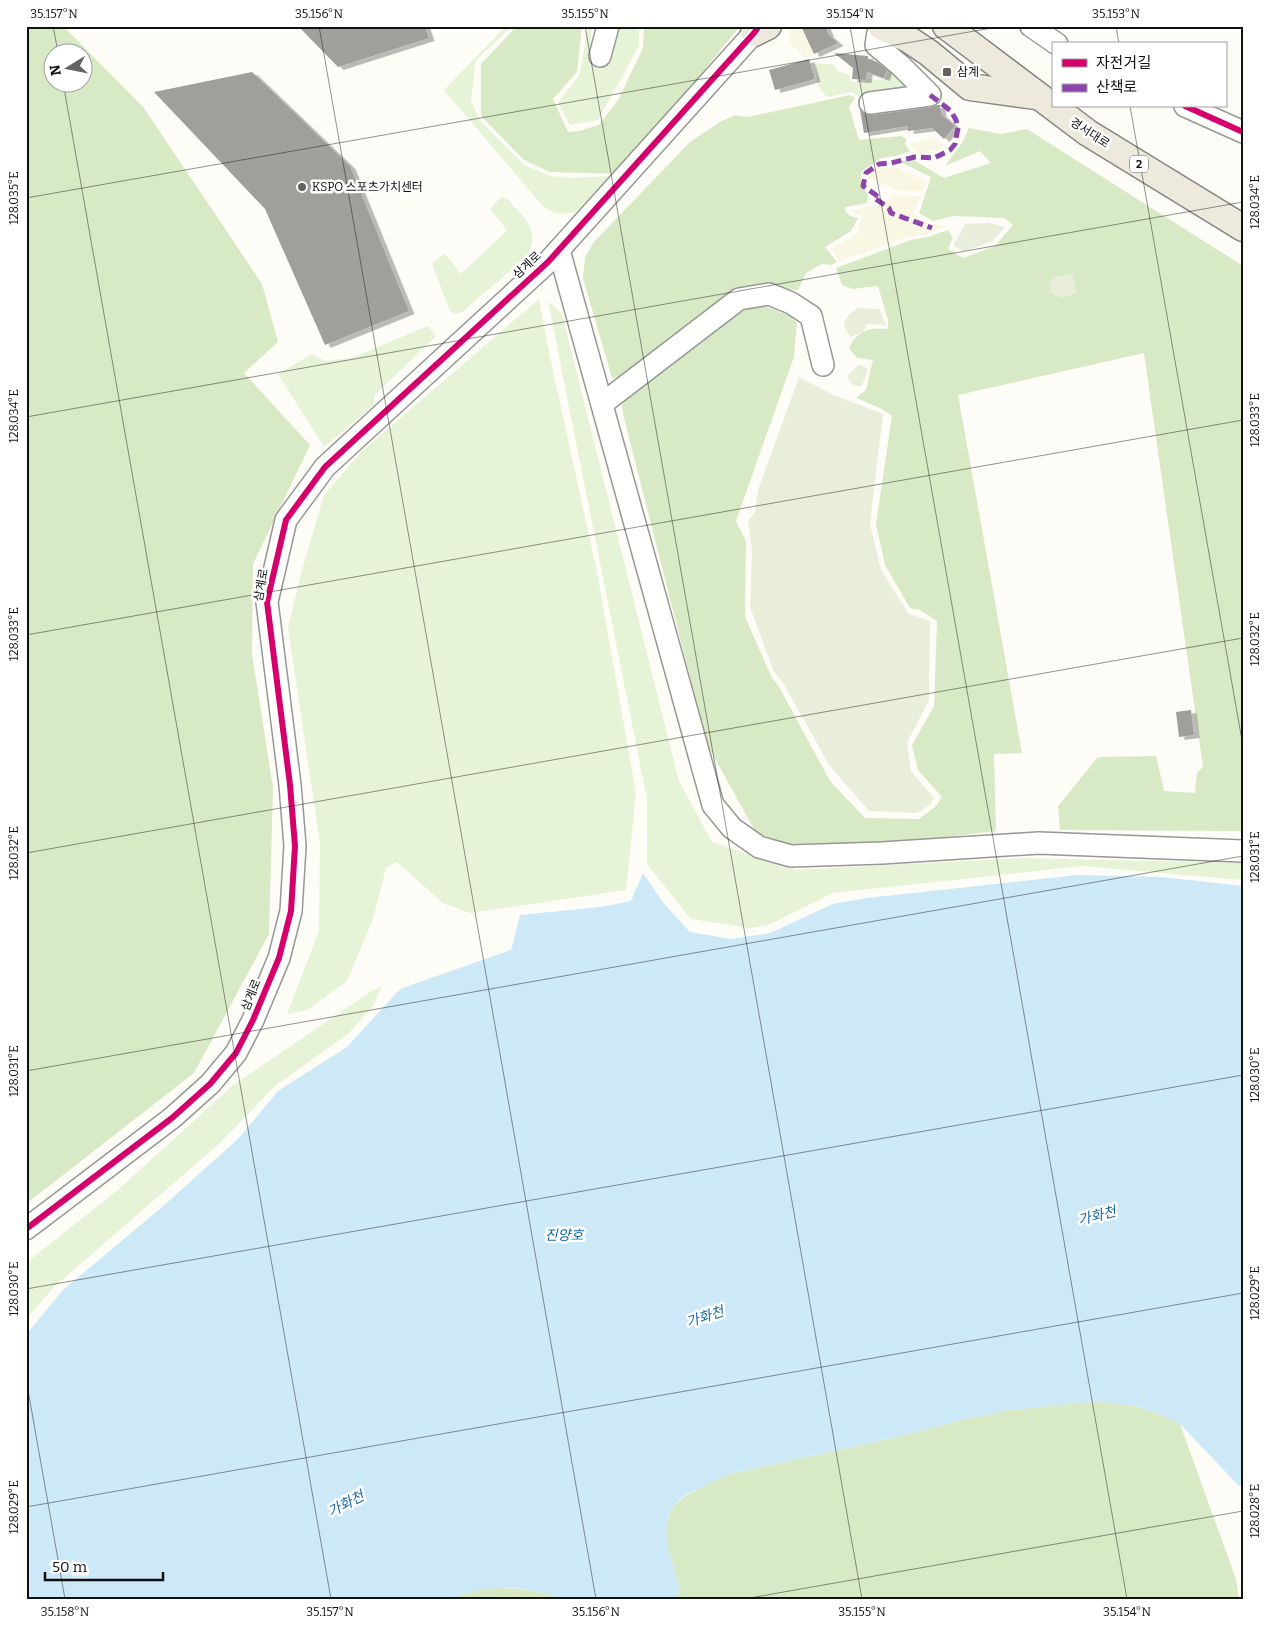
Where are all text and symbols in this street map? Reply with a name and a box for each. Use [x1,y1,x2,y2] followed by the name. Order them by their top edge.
[30,7,78,21] text: 35.157°N
[295,7,343,21] text: 35.156°N
[561,7,609,21] text: 35.155°N
[826,7,874,21] text: 35.154°N
[1092,7,1140,21] text: 35.153°N
[42,42,92,92] north arrow
[1052,42,1226,108] legend
[1096,54,1151,72] text: 자전거길
[46,63,65,77] text: N
[957,65,979,79] place label: 삼계
[941,66,953,78] marker: 삼계
[1096,78,1137,96] text: 산책로
[1068,115,1112,151] street label: 경서대로
[1130,156,1148,172] road number: 2
[7,171,21,225] text: 128.035°E
[1248,175,1262,229] text: 128.034°E
[312,180,423,194] place label: KSPO 스포츠가치센터
[296,181,308,193] marker: KSPO 스포츠가치센터
[510,249,544,281] street label: 삼계로
[7,389,21,443] text: 128.034°E
[1248,393,1262,447] text: 128.033°E
[251,567,271,603] street label: 삼계로
[7,607,21,661] text: 128.033°E
[1248,612,1262,666] text: 128.032°E
[7,826,21,880] text: 128.032°E
[1248,831,1262,883] text: 128.031°E
[238,977,264,1013] street label: 삼계로
[7,1045,21,1097] text: 128.031°E
[1248,1048,1262,1102] text: 128.030°E
[1076,1203,1119,1229] water label: 가화천
[545,1227,584,1244] water label: 진양호
[7,1262,21,1316] text: 128.030°E
[1248,1266,1262,1320] text: 128.029°E
[684,1303,727,1331] water label: 가화천
[7,1480,21,1534] text: 128.029°E
[1248,1484,1262,1538] text: 128.028°E
[325,1487,368,1521] water label: 가화천
[45,1550,162,1582] scale bar
[52,1558,88,1576] text: 50 m
[41,1605,90,1619] text: 35.158°N
[306,1605,354,1619] text: 35.157°N
[572,1605,620,1619] text: 35.156°N
[838,1605,886,1619] text: 35.155°N
[1103,1605,1151,1619] text: 35.154°N

